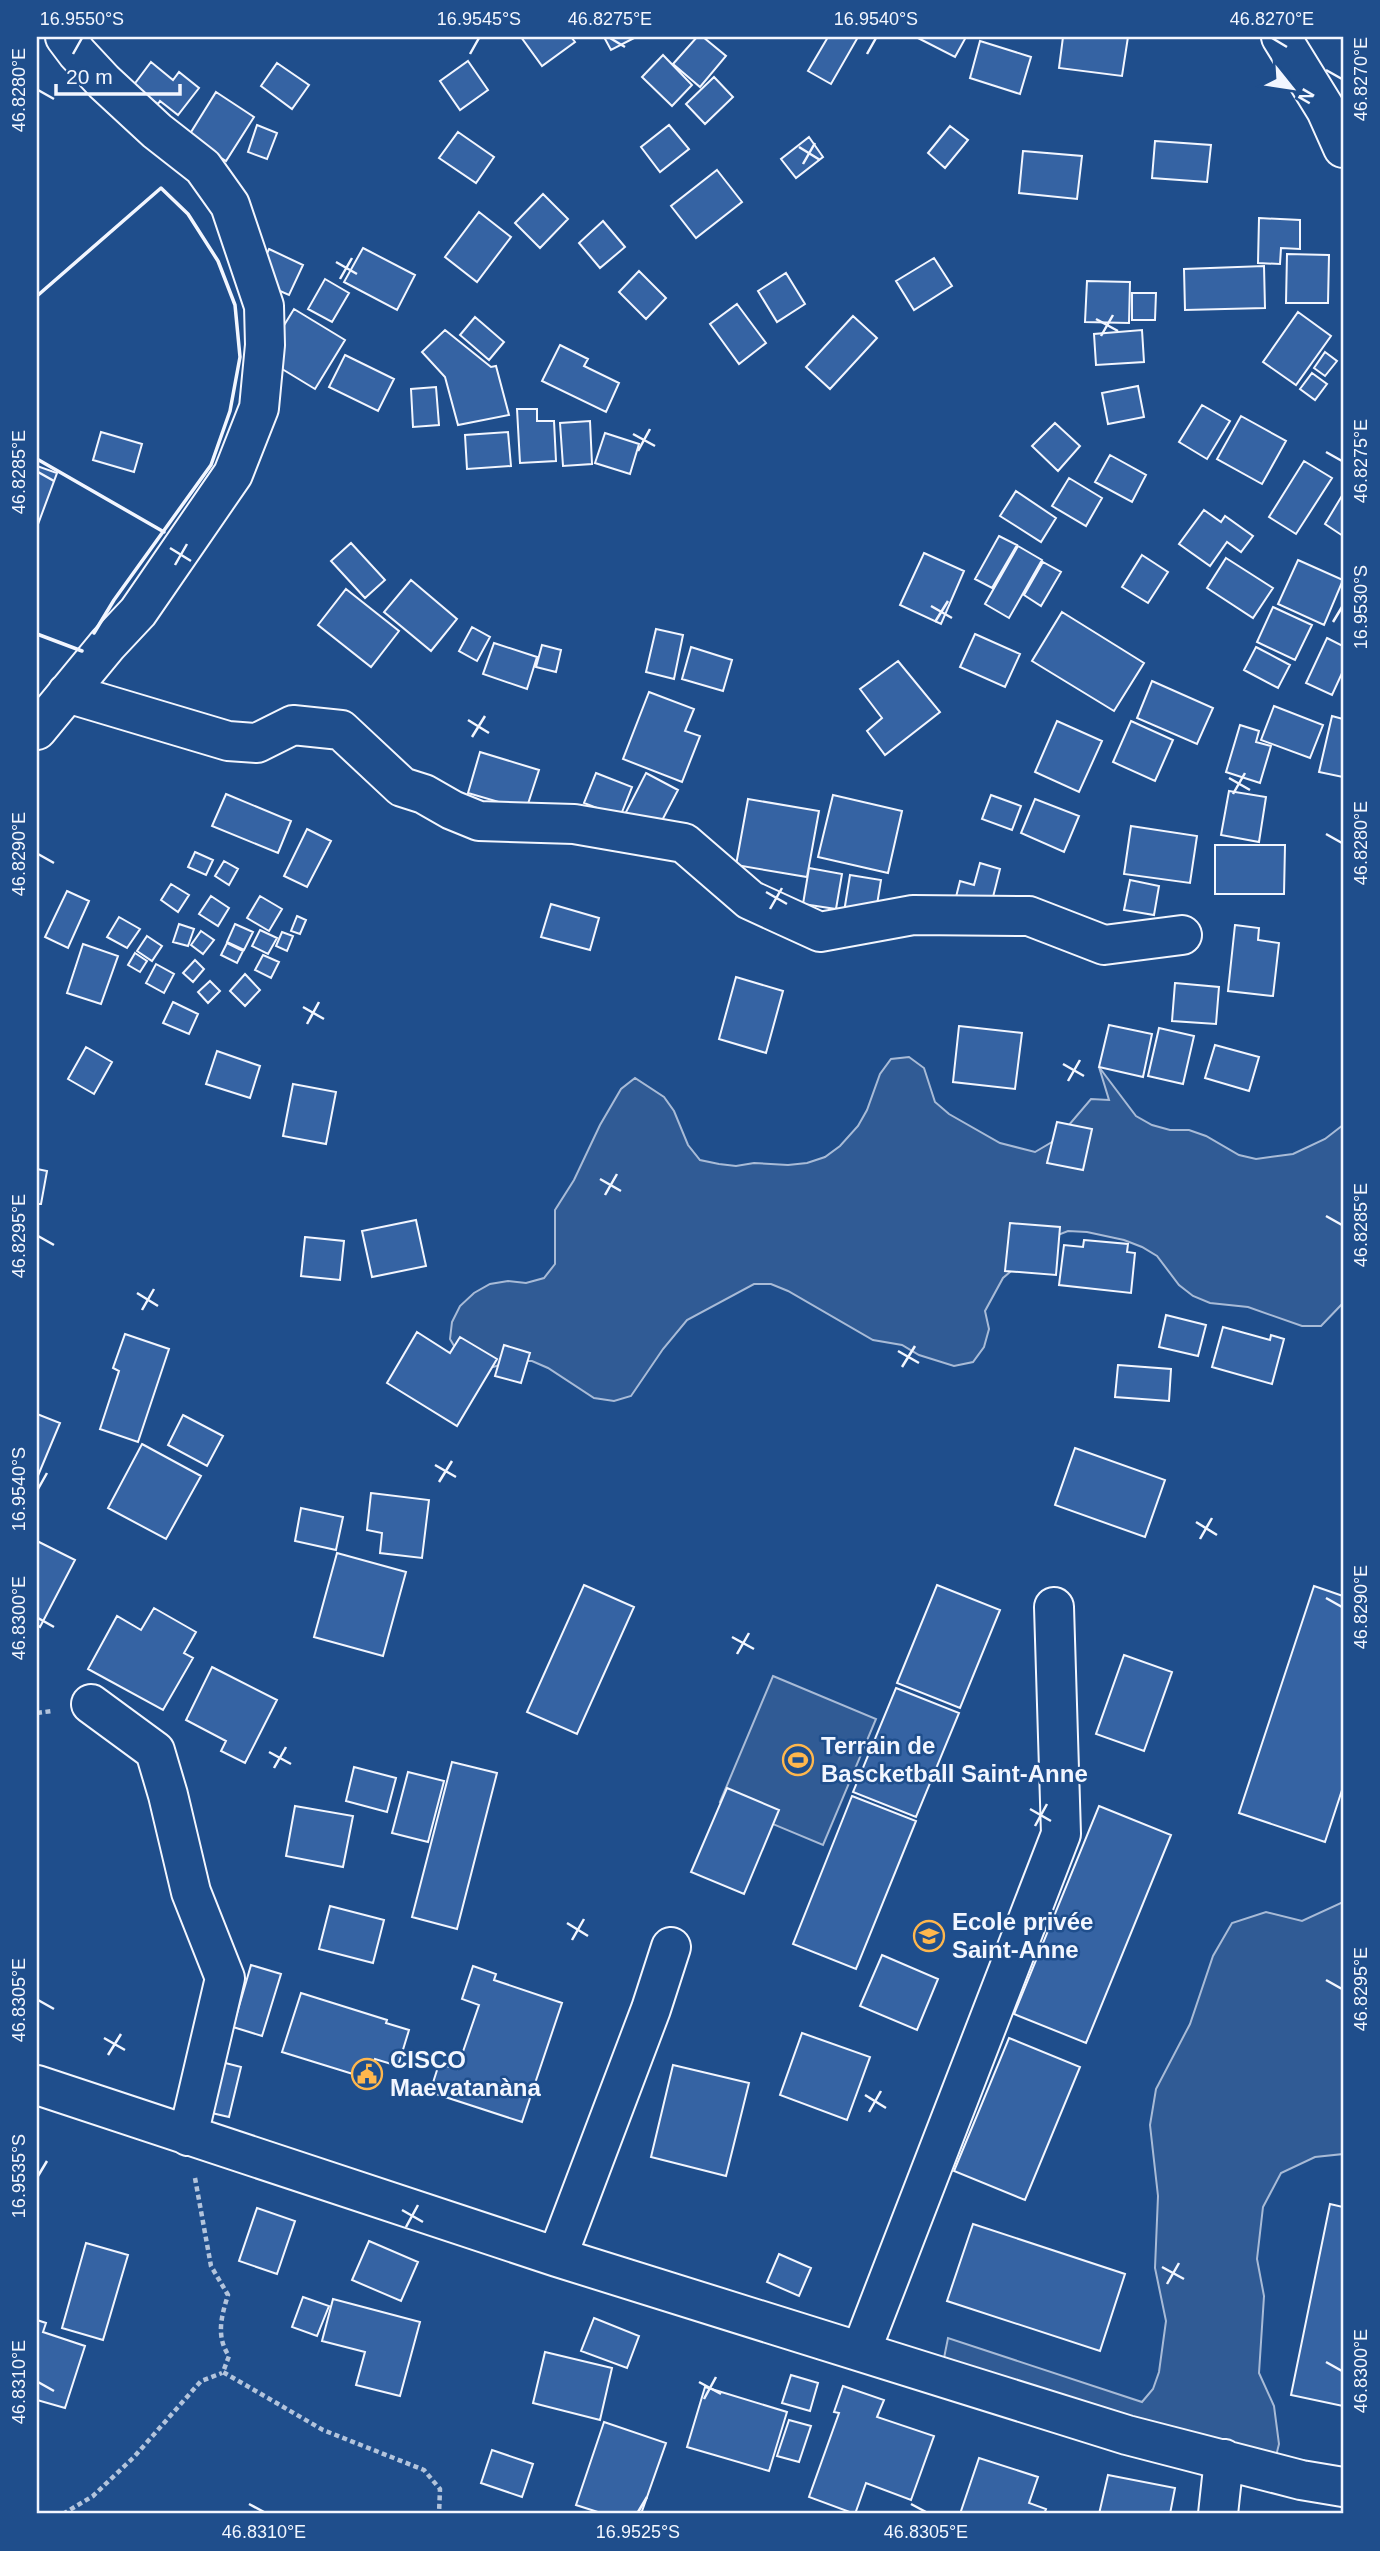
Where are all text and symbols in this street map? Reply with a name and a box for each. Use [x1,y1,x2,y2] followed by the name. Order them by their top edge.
[40,9,124,29] text: 16.9550°S
[437,9,521,29] text: 16.9545°S
[568,9,652,29] text: 46.8275°E
[834,9,918,29] text: 16.9540°S
[1230,9,1314,29] text: 46.8270°E
[1351,37,1371,121] text: 46.8270°E
[9,48,29,132] text: 46.8280°E
[56,52,180,96] scale bar
[1258,52,1328,122] north arrow
[66,65,113,88] text: 20 m
[1294,85,1319,107] text: N
[1351,419,1371,503] text: 46.8275°E
[9,430,29,514] text: 46.8285°E
[1351,565,1371,649] text: 16.9530°S
[1351,801,1371,885] text: 46.8280°E
[9,812,29,896] text: 46.8290°E
[1351,1183,1371,1267] text: 46.8285°E
[9,1194,29,1278] text: 46.8295°E
[9,1447,29,1531] text: 16.9540°S
[1351,1565,1371,1649] text: 46.8290°E
[9,1576,29,1660] text: 46.8300°E
[821,1732,1088,1787] place label: Terrain de Bascketball Saint-Anne
[781,1743,815,1777] sports icon: Terrain de Bascketball Saint-Anne
[952,1908,1093,1963] place label: Ecole privée Saint-Anne
[912,1919,946,1953] school or university icon: Ecole privée Saint-Anne
[1351,1947,1371,2031] text: 46.8295°E
[9,1958,29,2042] text: 46.8305°E
[390,2046,541,2101] place label: CISCO Maevatanàna
[350,2057,384,2091] public building icon: CISCO Maevatanàna
[9,2134,29,2218] text: 16.9535°S
[1351,2329,1371,2413] text: 46.8300°E
[9,2340,29,2424] text: 46.8310°E
[222,2522,306,2542] text: 46.8310°E
[596,2522,680,2542] text: 16.9525°S
[884,2522,968,2542] text: 46.8305°E

